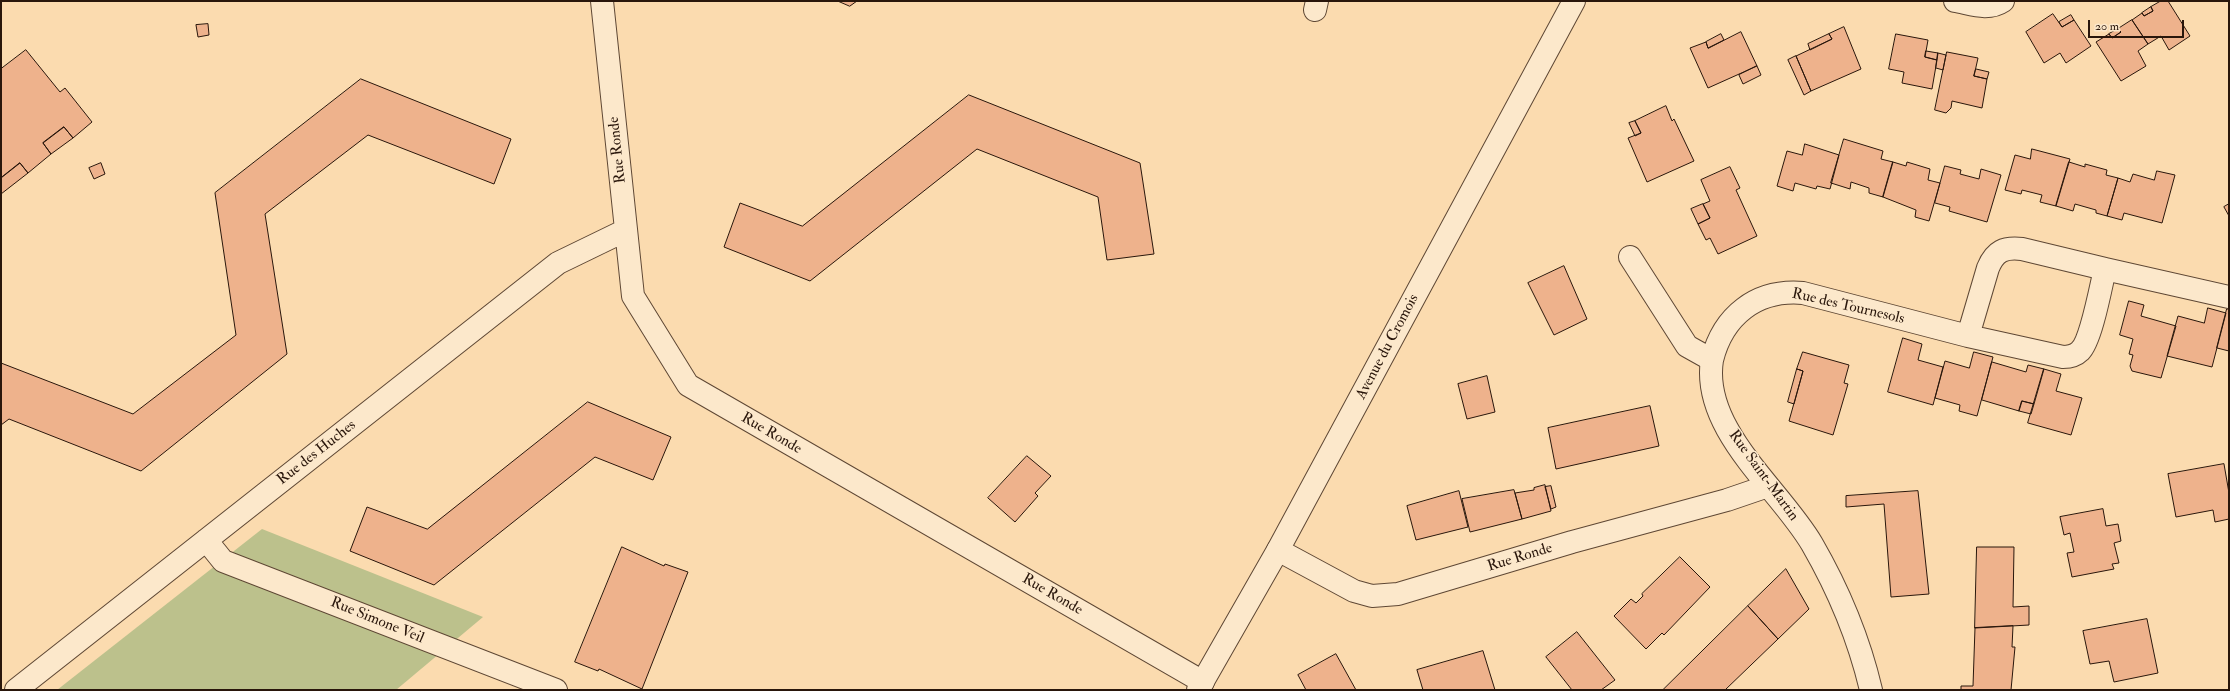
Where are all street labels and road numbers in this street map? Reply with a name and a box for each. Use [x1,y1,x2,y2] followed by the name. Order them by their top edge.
[606,116,630,184] street label: Rue Ronde
[1790,285,1906,329] street label: Rue des Tournesols
[1353,291,1423,403] street label: Avenue du Cromois
[738,409,804,459] street label: Rue Ronde
[274,417,360,489] street label: Rue des Huches
[1724,427,1802,525] street label: Rue Saint-Martin
[1485,540,1555,576] street label: Rue Ronde
[1019,570,1085,620] street label: Rue Ronde
[328,594,426,648] street label: Rue Simone Veil

